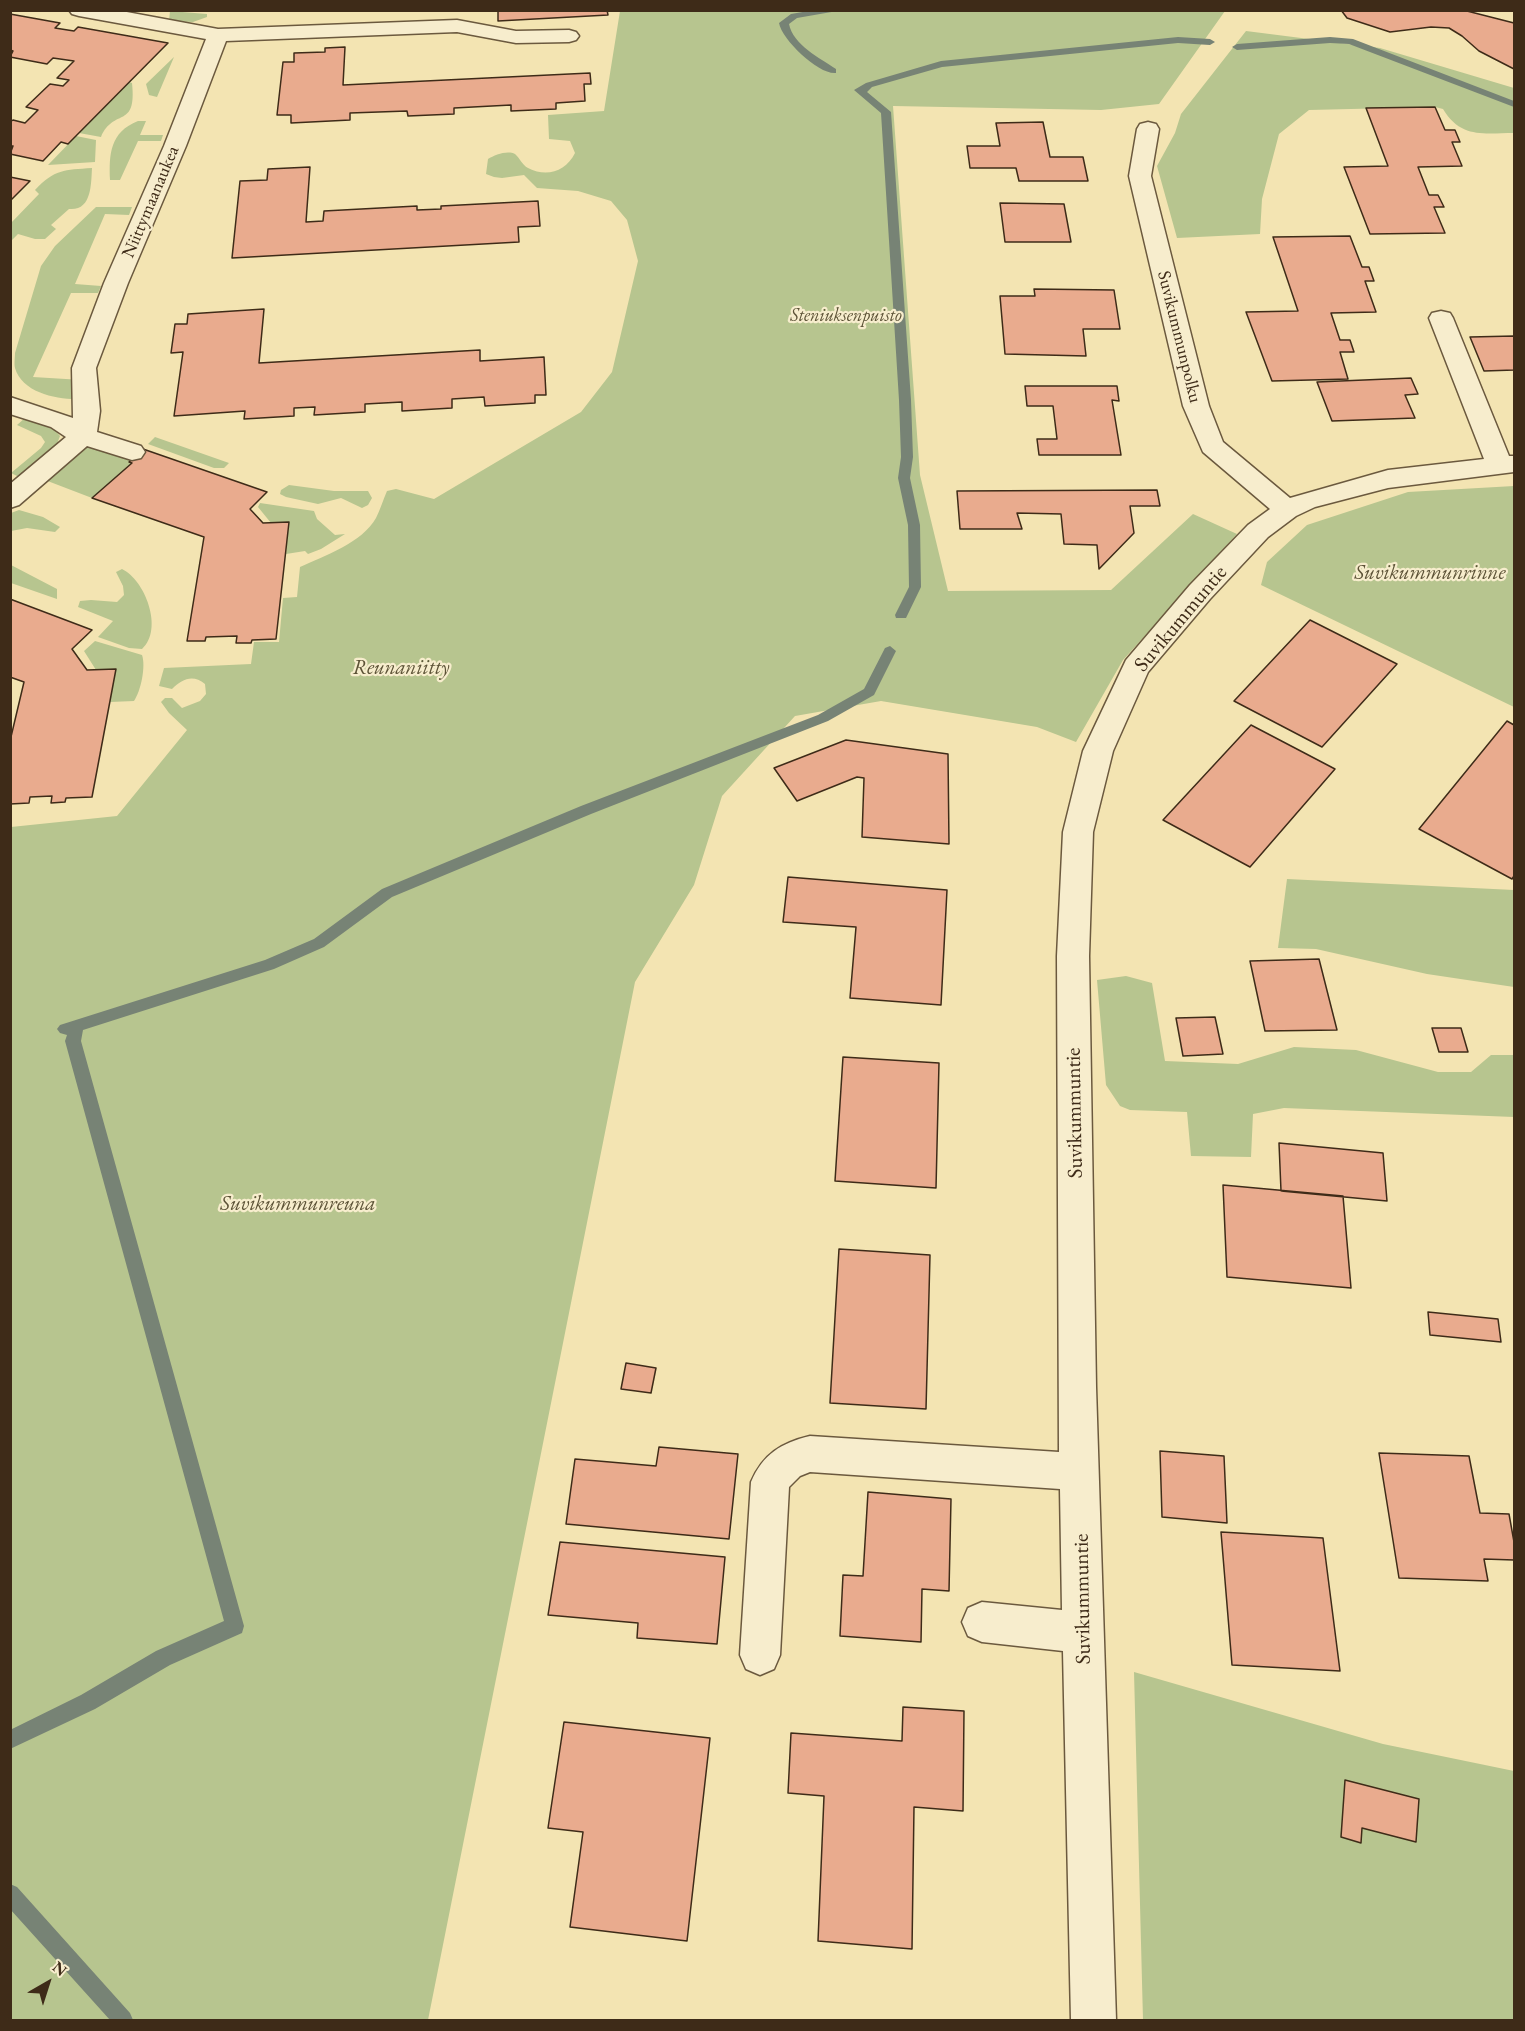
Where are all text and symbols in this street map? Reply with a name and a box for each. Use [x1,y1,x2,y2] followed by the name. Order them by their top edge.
[118,143,184,261] street label: Niittymaanaukea
[1152,269,1206,405] street label: Suvikummunpolku
[790,305,902,327] park label: Steniuksenpuisto
[1354,560,1506,586] park label: Suvikummunrinne
[1129,561,1233,677] street label: Suvikummuntie
[352,655,450,681] park label: Reunaniitty
[1061,1047,1089,1179] street label: Suvikummuntie
[220,1191,376,1217] park label: Suvikummunreuna
[1069,1533,1097,1665] street label: Suvikummuntie
[18,1953,78,2013] north arrow
[48,1956,71,1981] text: N

